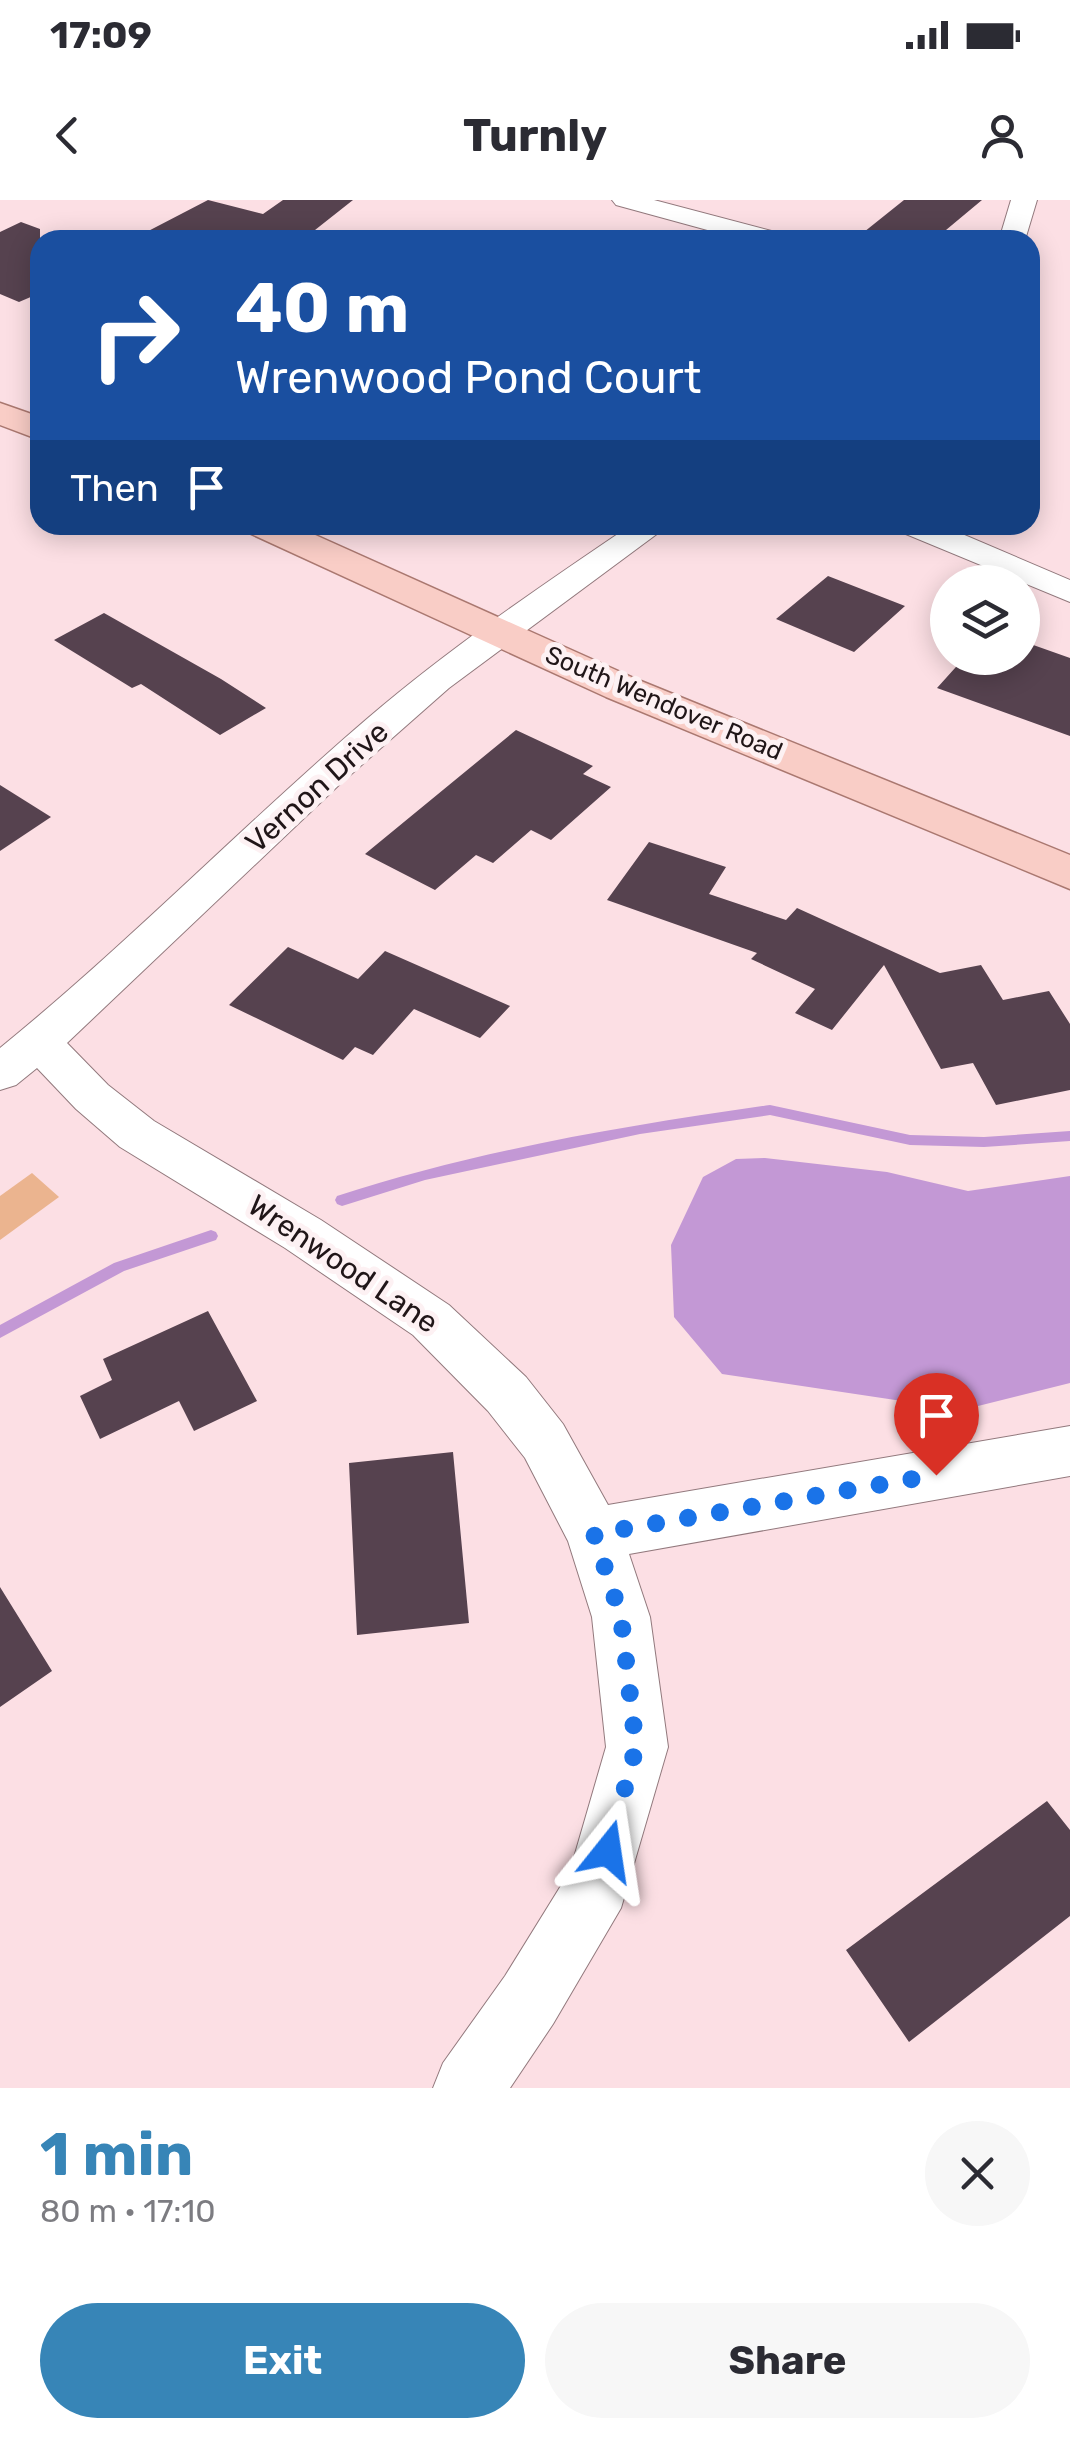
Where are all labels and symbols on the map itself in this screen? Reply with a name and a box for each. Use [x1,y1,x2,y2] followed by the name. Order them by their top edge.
[541,640,787,766] street label: South Wendover Road
[238,714,396,860] street label: Vernon Drive
[241,1187,445,1341] street label: Wrenwood Lane
[894,1373,979,1476] pin
[556,1799,660,1903] position arrow

